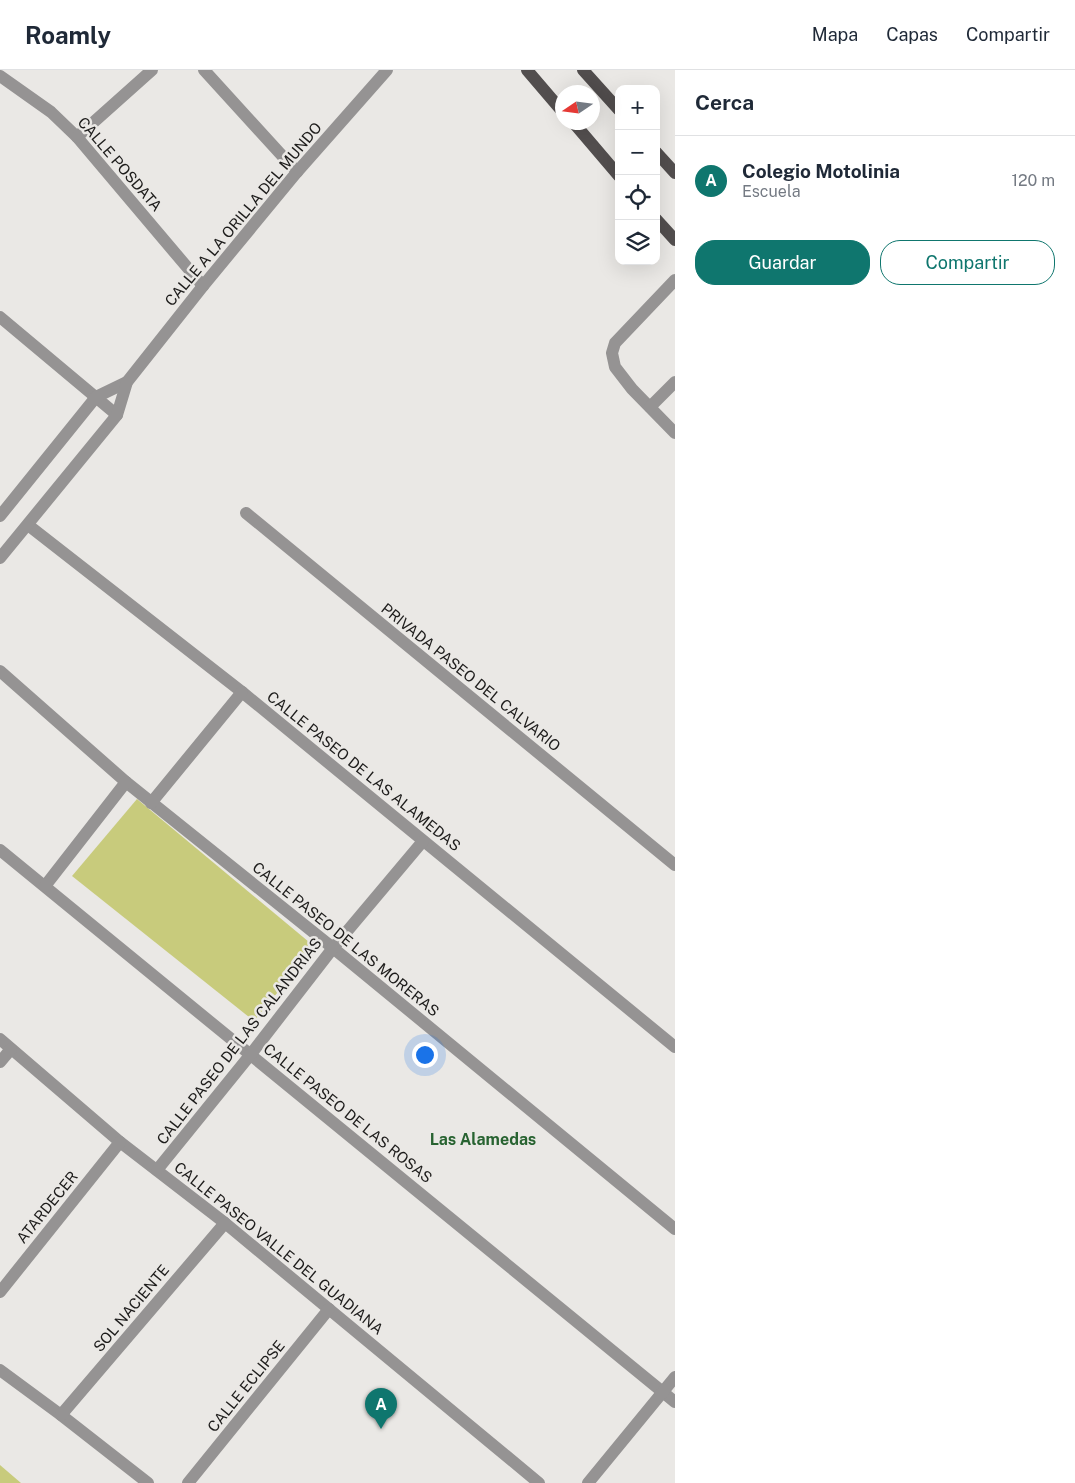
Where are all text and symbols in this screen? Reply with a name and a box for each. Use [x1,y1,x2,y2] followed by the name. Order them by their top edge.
[25,21,111,49] text: Roamly
[812,24,858,45] text: Mapa
[886,24,938,45] text: Capas
[966,24,1050,45] text: Compartir
[555,85,600,130] north arrow
[615,85,660,265] map controls
[615,85,660,130] button: +
[695,90,754,115] text: Cerca
[74,113,166,215] street label: CALLE POSDATA
[161,119,325,309] street label: CALLE A LA ORILLA DEL MUNDO
[615,130,660,175] button: −
[742,160,900,182] text: Colegio Motolinia
[705,171,717,190] text: A
[1011,171,1055,190] text: 120 m
[615,175,660,220] button: locate
[742,182,801,201] text: Escuela
[615,220,660,265] button: layers
[695,240,870,285] button: Guardar
[880,240,1055,285] button: Compartir
[378,600,564,754] street label: PRIVADA PASEO DEL CALVARIO
[264,688,464,854] street label: CALLE PASEO DE LAS ALAMEDAS
[249,858,443,1020] street label: CALLE PASEO DE LAS MORERAS
[153,934,325,1148] street label: CALLE PASEO DE LAS CALANDRIAS
[260,1040,436,1186] street label: CALLE PASEO DE LAS ROSAS
[412,1042,438,1068] your location
[430,1130,536,1149] district label: Las Alamedas
[171,1158,387,1338] street label: CALLE PASEO VALLE DEL GUADIANA
[13,1168,81,1246] street label: ATARDECER
[90,1261,172,1355] street label: SOL NACIENTE
[204,1337,288,1435] street label: CALLE ECLIPSE
[365,1388,397,1429] pin: A

